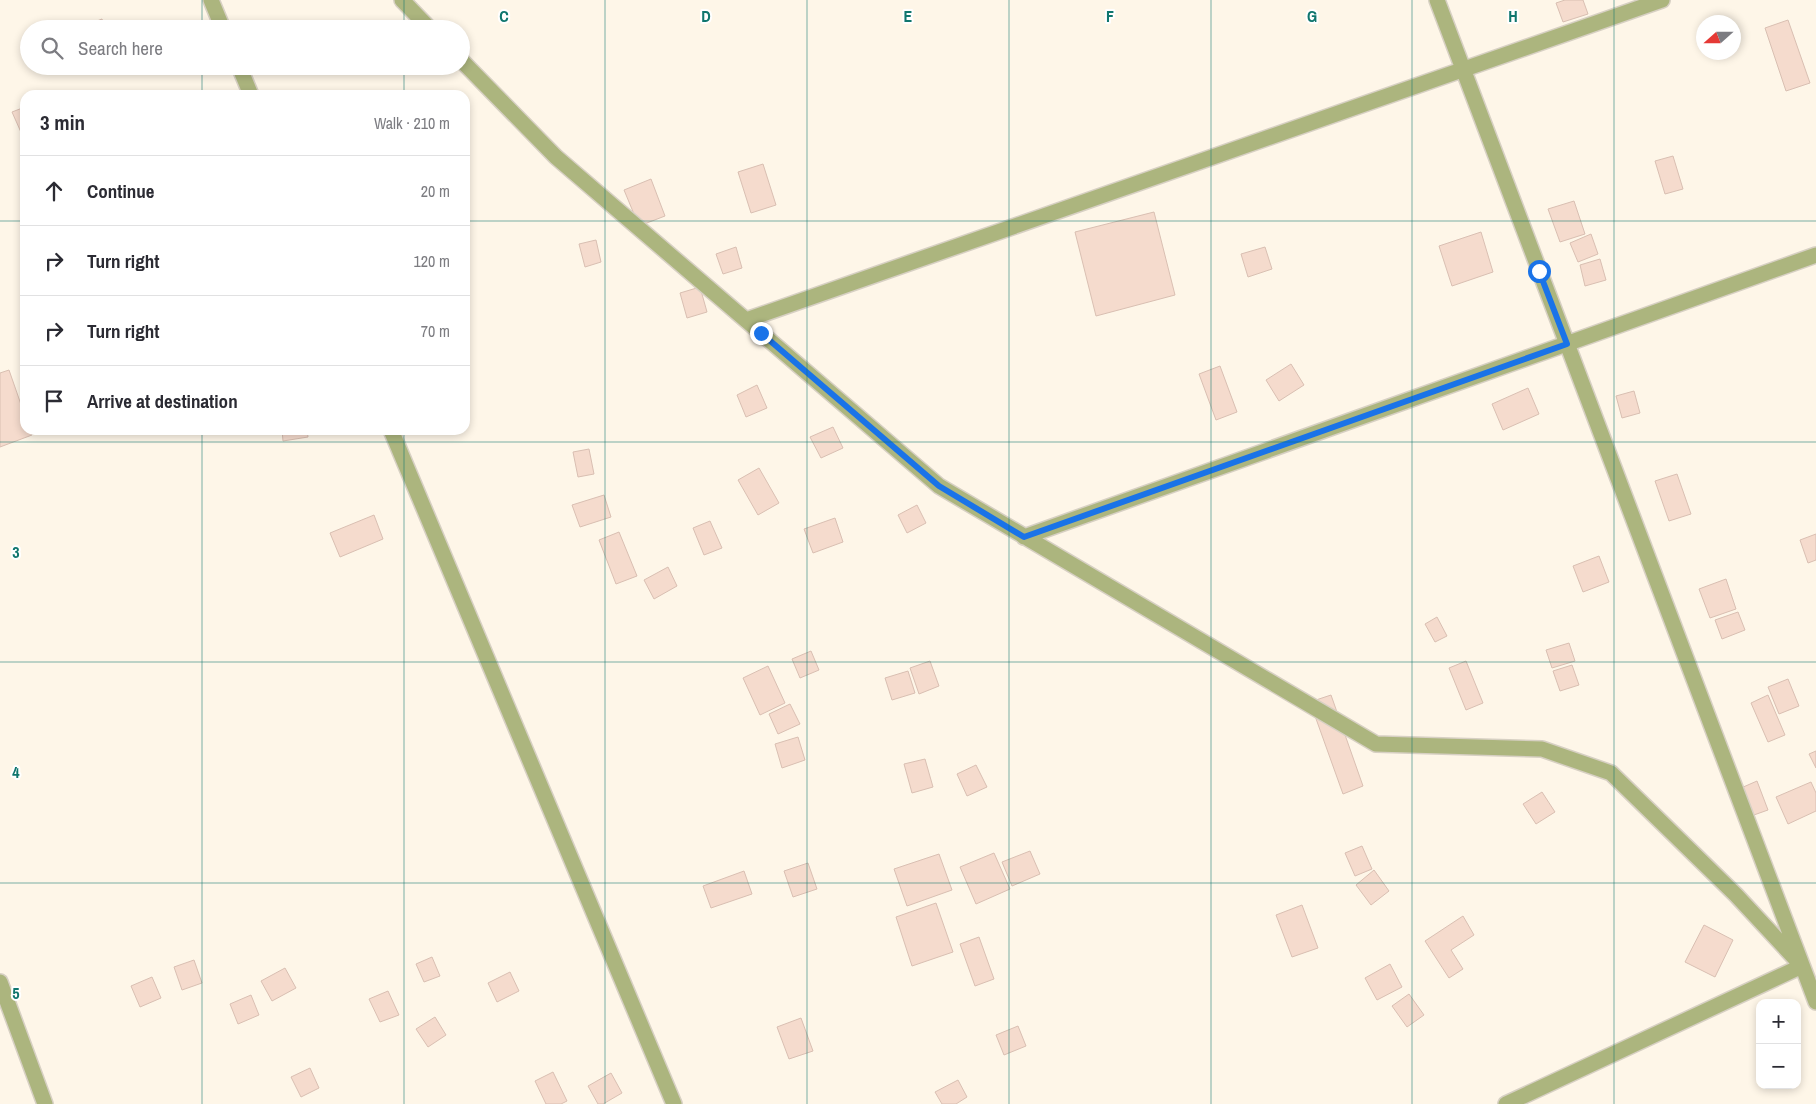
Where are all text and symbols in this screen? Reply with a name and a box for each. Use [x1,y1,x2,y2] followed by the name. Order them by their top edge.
[499,5,509,27] text: C
[701,5,711,27] text: D
[904,5,913,27] text: E
[1106,5,1114,27] text: F
[1307,5,1317,27] text: G
[1508,5,1518,27] text: H
[1696,15,1741,60] north arrow
[20,20,470,75] search box
[38,34,66,62] icon: search
[78,35,163,61] text: Search here
[40,108,85,137] text: 3 min
[374,112,450,134] text: Walk · 210 m
[40,177,68,205] icon: ahead
[87,178,155,204] text: Continue
[421,180,450,202] text: 20 m
[40,247,68,275] icon: right
[87,248,159,274] text: Turn right
[414,250,450,272] text: 120 m
[1528,260,1551,283] route start
[40,317,68,345] icon: right
[87,318,159,344] text: Turn right
[421,320,450,342] text: 70 m
[750,322,773,345] route end
[40,387,68,415] icon: arrive
[87,388,238,414] text: Arrive at destination
[12,541,20,563] text: 3
[12,761,20,783] text: 4
[12,982,20,1004] text: 5
[1756,999,1801,1089] map controls
[1756,999,1801,1044] button: +
[1756,1044,1801,1089] button: −

